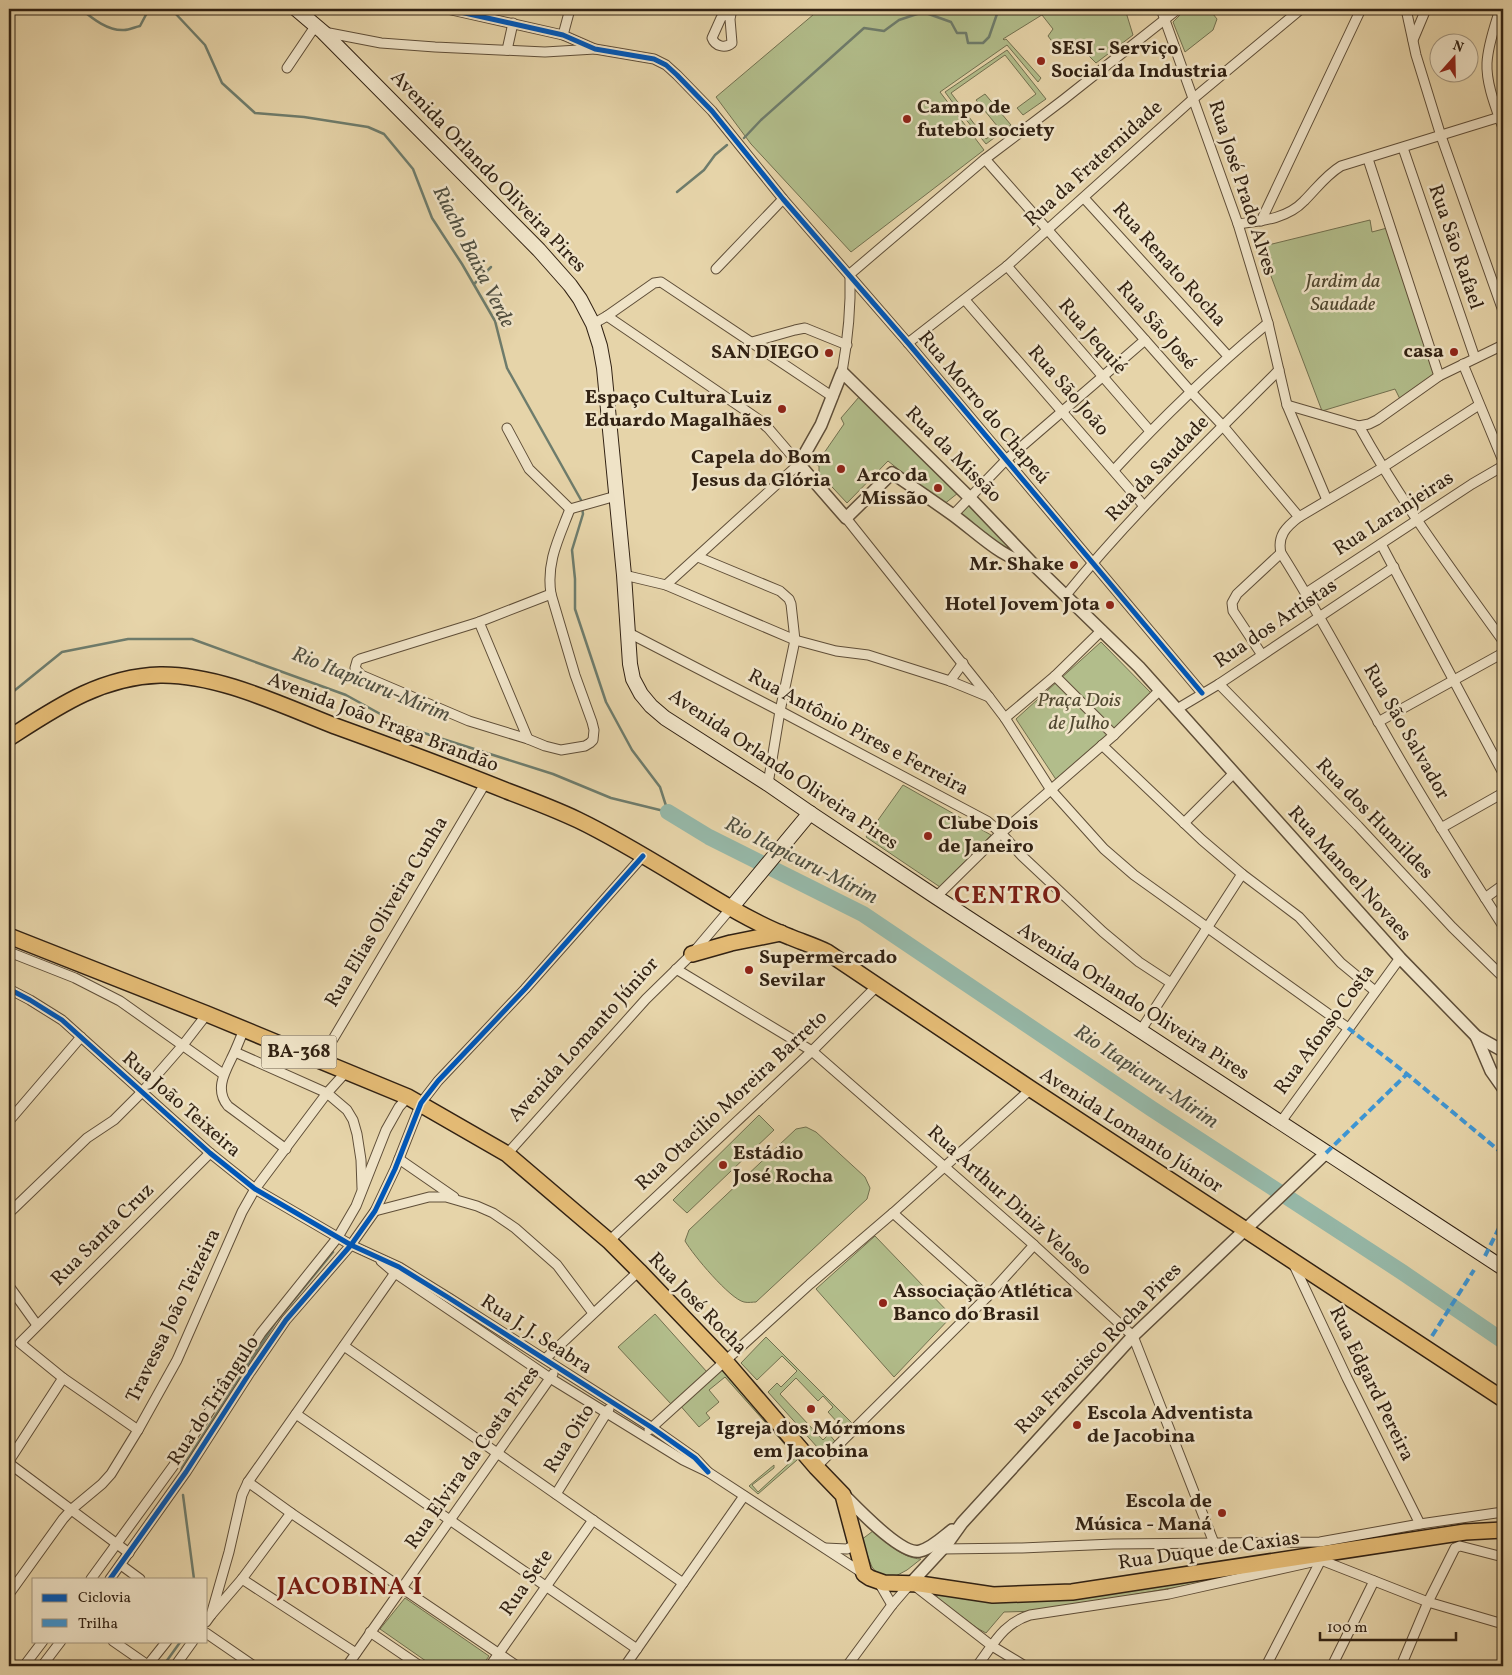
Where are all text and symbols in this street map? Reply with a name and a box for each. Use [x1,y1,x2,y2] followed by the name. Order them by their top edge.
[1430,32,1480,82] north arrow
[1051,35,1228,86] place label: SESI - Serviço Social da Industria
[1450,37,1466,58] text: N
[1035,55,1047,67] marker: SESI - Serviço Social da Industria
[384,65,592,279] street label: Avenida Orlando Oliveira Pires
[917,94,1055,145] place label: Campo de futebol society
[1019,94,1169,234] street label: Rua da Fraternidade
[1200,97,1284,279] street label: Rua José Prado Alves
[901,113,913,125] marker: Campo de futebol society
[425,181,521,333] water label: Riacho Baixa Verde
[1421,181,1489,313] street label: Rua São Rafael
[1105,197,1233,333] street label: Rua Renato Rocha
[1303,268,1381,319] park label: Jardim da Saudade
[1109,275,1203,377] street label: Rua São José
[1051,293,1133,381] street label: Rua Jequié
[910,325,1056,491] street label: Rua Morro do Chapeú
[1404,338,1444,366] place label: casa
[711,339,819,367] place label: SAN DIEGO
[1021,339,1115,443] street label: Rua São João
[1448,346,1460,358] marker: casa
[823,347,835,359] marker: SAN DIEGO
[585,384,772,435] place label: Espaço Cultura Luiz Eduardo Magalhães
[898,400,1008,510] street label: Rua da Missão
[776,403,788,415] marker: Espaço Cultura Luiz Eduardo Magalhães
[1100,409,1216,529] street label: Rua da Saudade
[691,444,831,495] place label: Capela do Bom Jesus da Glória
[857,462,928,513] place label: Arco da Missão
[835,463,847,475] marker: Capela do Bom Jesus da Glória
[1328,465,1460,563] street label: Rua Laranjeiras
[932,482,944,494] marker: Arco da Missão
[969,551,1064,579] place label: Mr. Shake
[1068,559,1080,571] marker: Mr. Shake
[1209,572,1343,676] street label: Rua dos Artistas
[945,591,1100,619] place label: Hotel Jovem Jota
[1104,599,1116,611] marker: Hotel Jovem Jota
[287,640,455,730] water label: Rio Itapicuru-Mirim
[1356,659,1456,805] street label: Rua São Salvador
[742,663,974,803] street label: Rua Antônio Pires e Ferreira
[263,666,503,780] street label: Avenida João Fraga Brandão
[663,682,903,858] street label: Avenida Orlando Oliveira Pires
[1037,687,1122,738] park label: Praça Dois de Julho
[1309,752,1439,886] street label: Rua dos Humildes
[1281,800,1417,948] street label: Rua Manoel Novaes
[719,810,883,912] water label: Rio Itapicuru-Mirim
[938,810,1038,861] place label: Clube Dois de Janeiro
[319,811,455,1013] street label: Rua Elias Oliveira Cunha
[922,830,934,842] marker: Clube Dois de Janeiro
[954,879,1062,914] district label: CENTRO
[1011,916,1255,1088] street label: Avenida Orlando Oliveira Pires
[759,944,897,995] place label: Supermercado Sevilar
[502,951,666,1129] street label: Avenida Lomanto Júnior
[1268,959,1382,1101] street label: Rua Afonso Costa
[743,964,755,976] marker: Supermercado Sevilar
[630,1004,834,1198] street label: Rua Otacilio Moreira Barreto
[1068,1018,1224,1136] water label: Rio Itapicuru-Mirim
[262,1036,336,1068] road number: BA-368
[115,1045,247,1165] street label: Rua João Teixeira
[1034,1061,1228,1201] street label: Avenida Lomanto Júnior
[920,1119,1098,1283] street label: Rua Arthur Diniz Veloso
[732,1140,833,1191] place label: Estádio José Rocha
[717,1159,729,1171] marker: Estádio José Rocha
[45,1177,161,1293] street label: Rua Santa Cruz
[120,1224,228,1408] street label: Travessa João Teizeira
[641,1247,753,1361] street label: Rua José Rocha
[1009,1257,1189,1441] street label: Rua Francisco Rocha Pires
[893,1278,1073,1329] place label: Associação Atlética Banco do Brasil
[475,1288,597,1382] street label: Rua J. J. Seabra
[877,1297,889,1309] marker: Associação Atlética Banco do Brasil
[1321,1302,1421,1466] street label: Rua Edgard Pereira
[162,1331,266,1471] street label: Rua do Triângulo
[399,1361,547,1555] street label: Rua Elvira da Costa Pires
[538,1399,602,1479] street label: Rua Oito
[1087,1400,1253,1451] place label: Escola Adventista de Jacobina
[805,1403,817,1415] marker: Igreja dos Mórmons em Jacobina
[717,1415,905,1466] place label: Igreja dos Mórmons em Jacobina
[1071,1419,1083,1431] marker: Escola Adventista de Jacobina
[1075,1488,1212,1539] place label: Escola de Música - Maná
[1216,1507,1228,1519] marker: Escola de Música - Maná
[1116,1524,1302,1578] street label: Rua Duque de Caxias
[494,1544,560,1622] street label: Rua Sete
[276,1570,423,1605] district label: JACOBINA I
[32,1578,208,1642] legend
[78,1588,131,1609] text: Ciclovia
[1320,1610,1456,1642] scale bar
[78,1614,118,1635] text: Trilha
[1327,1618,1367,1639] text: 100 m

